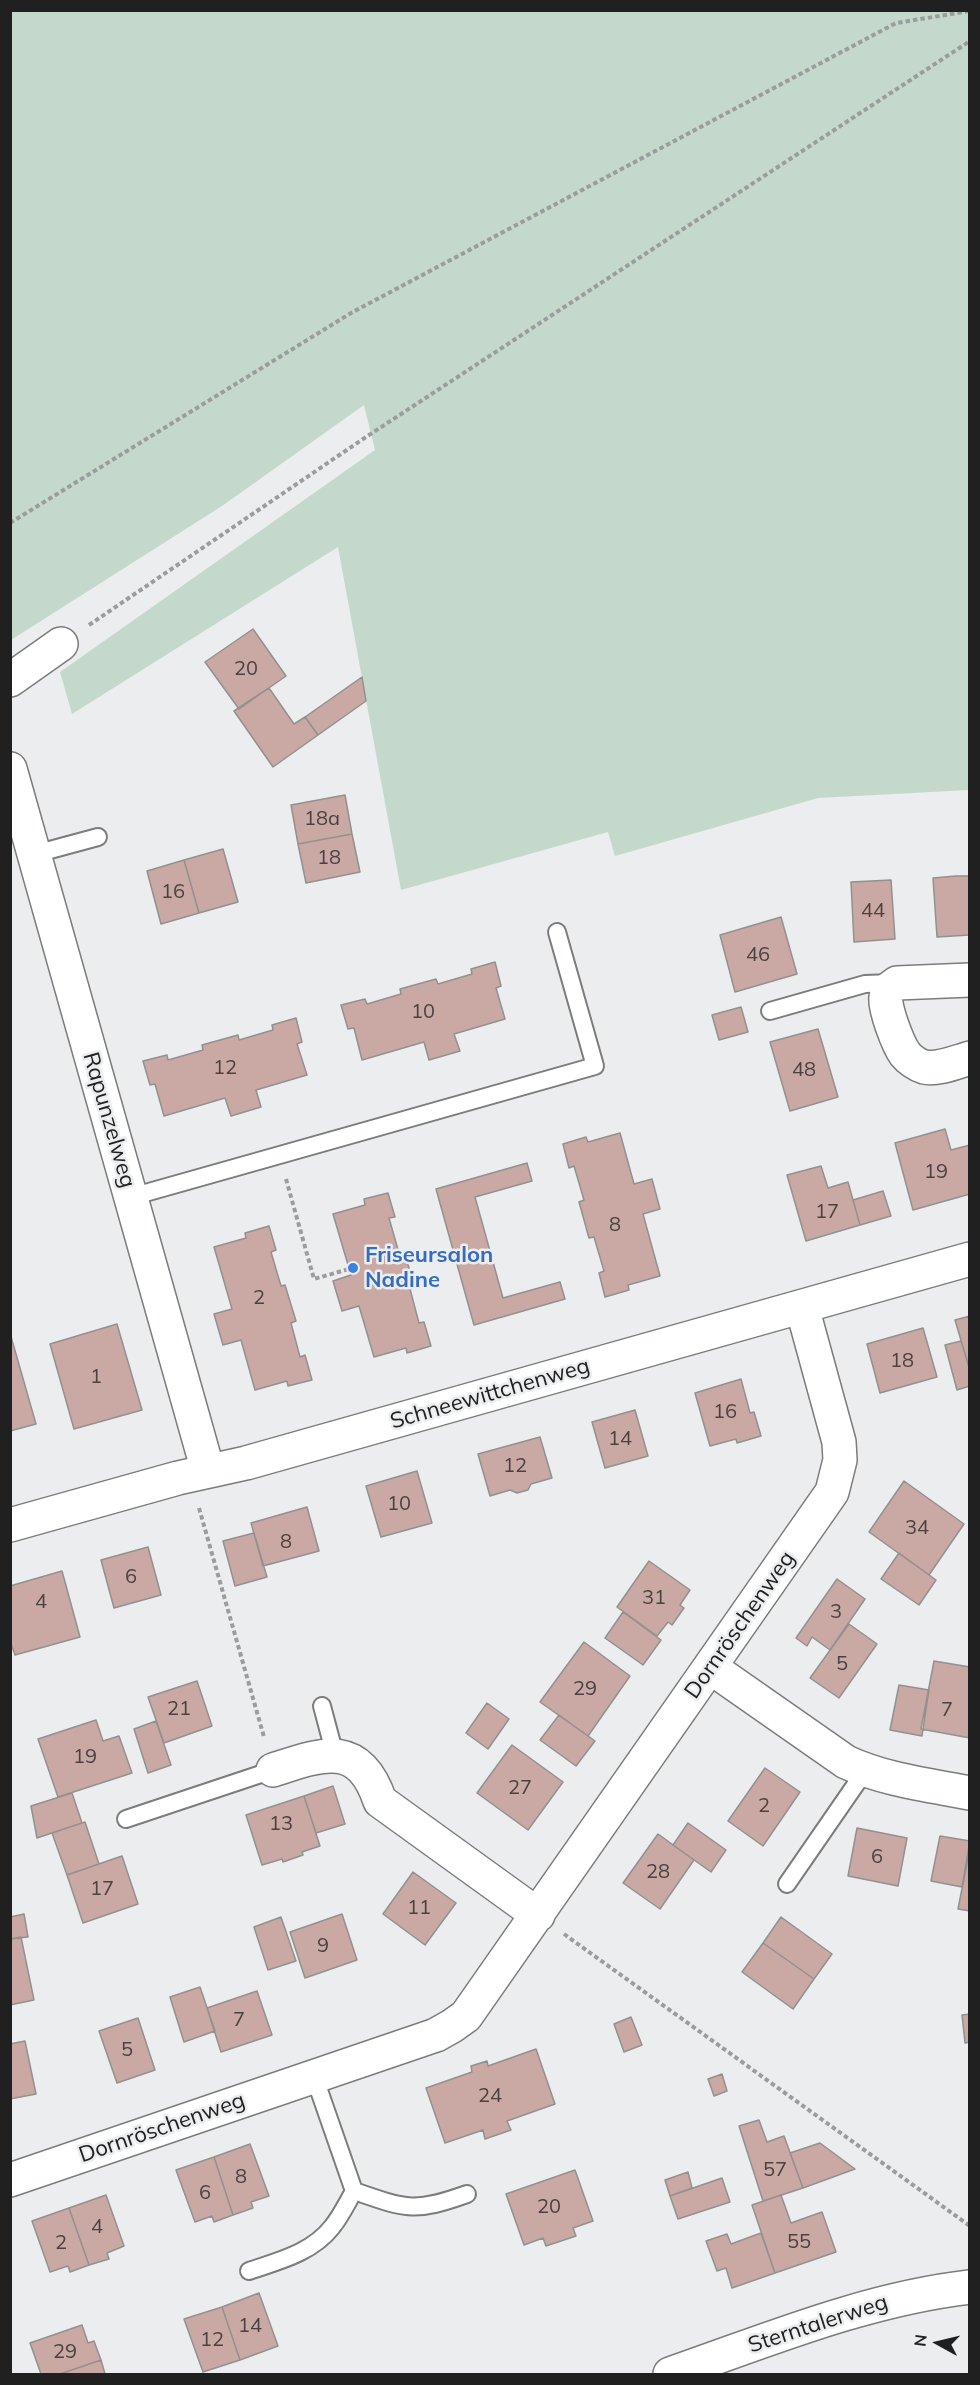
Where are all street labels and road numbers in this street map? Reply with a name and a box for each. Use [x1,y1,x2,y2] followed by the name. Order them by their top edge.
[77,1049,141,1191] street label: Rapunzelweg
[387,1353,593,1435] street label: Schneewittchenweg
[679,1546,801,1704] street label: Dornröschenweg
[75,2087,249,2169] street label: Dornröschenweg
[745,2289,891,2359] street label: Sterntalerweg

